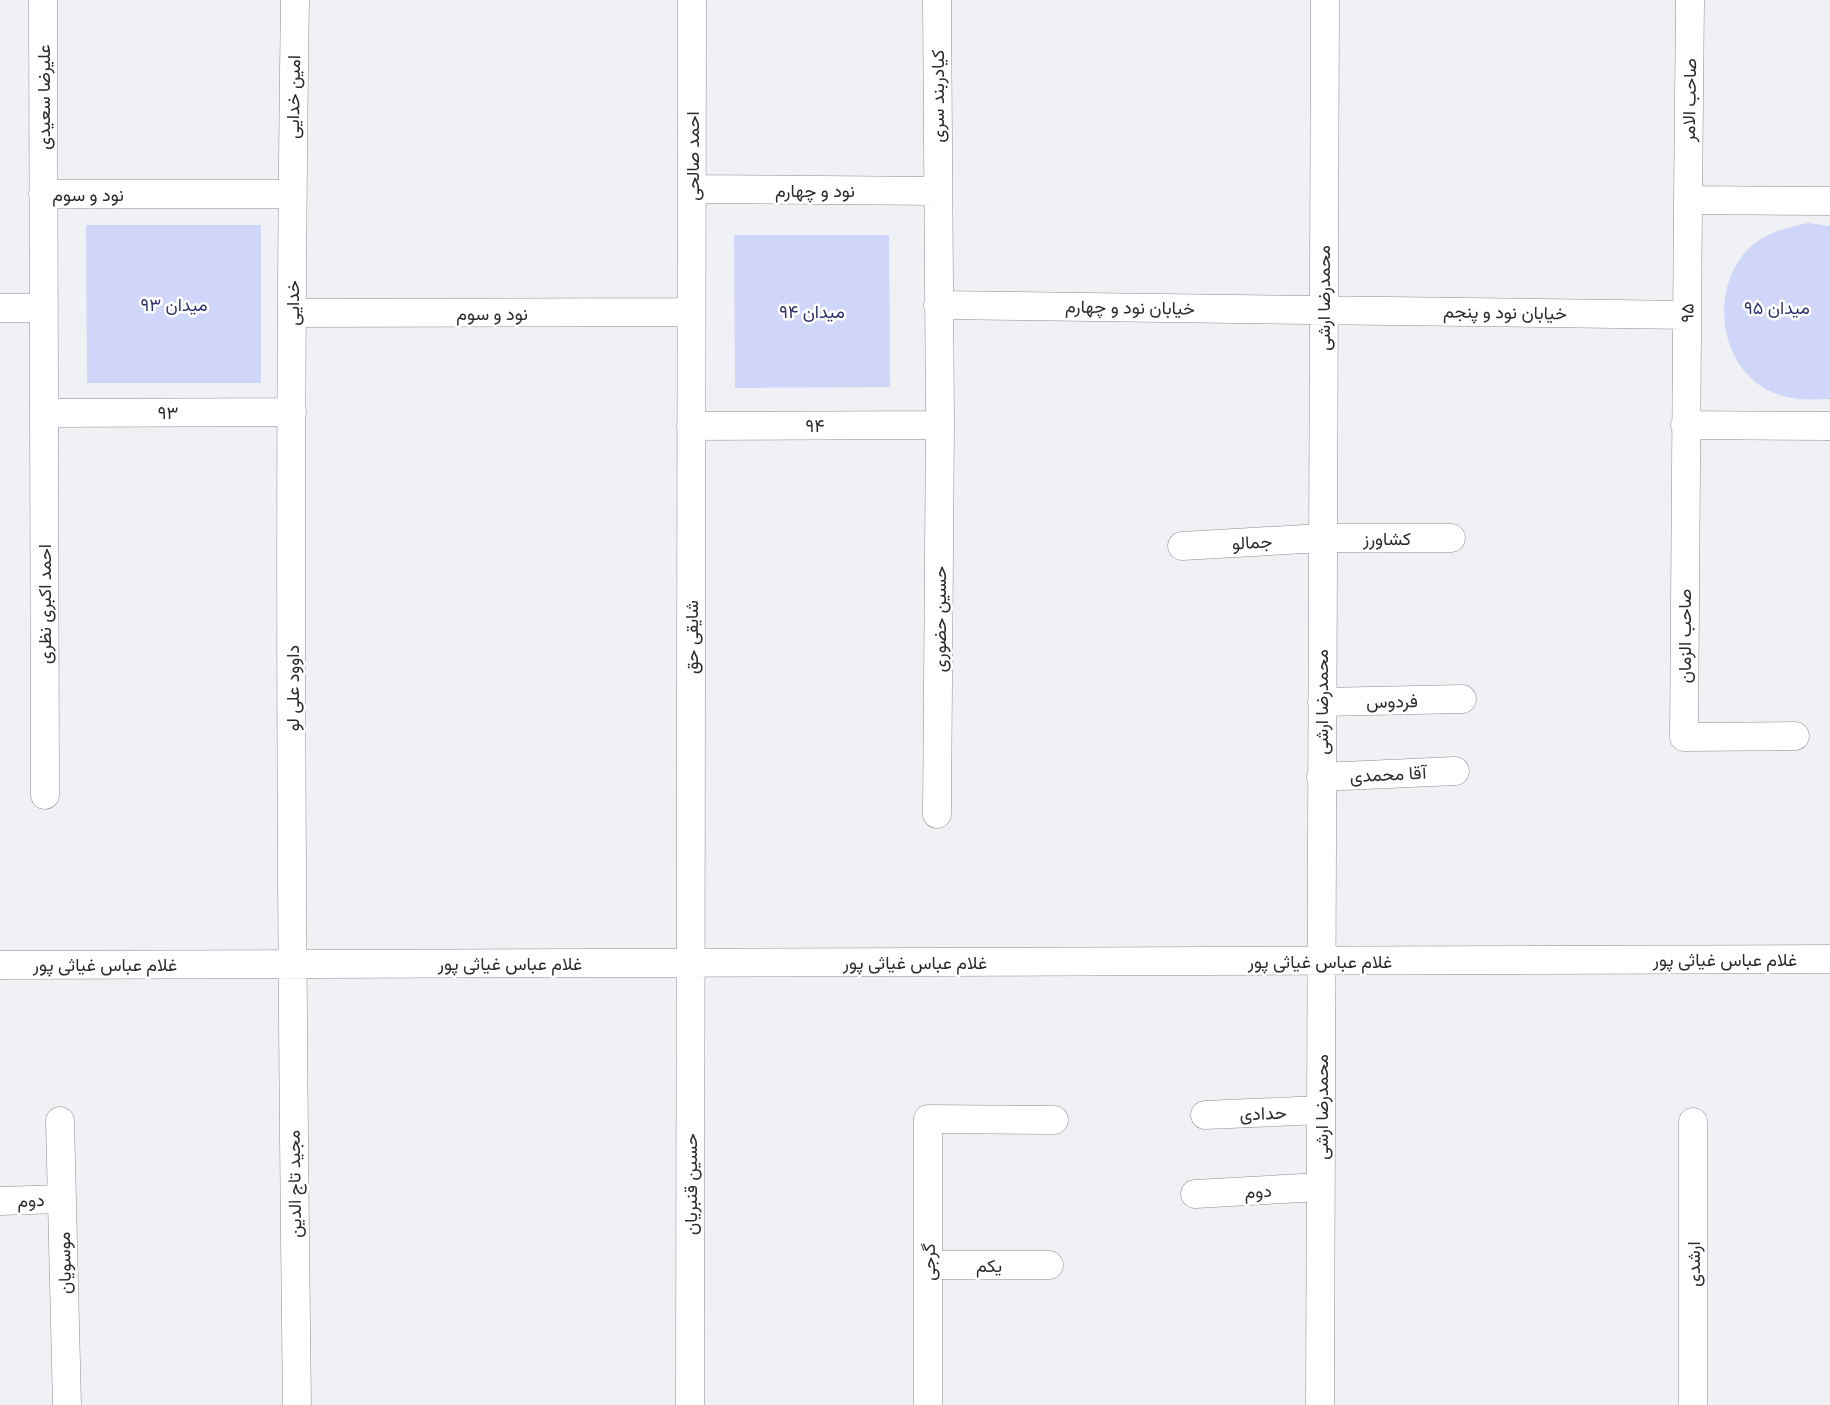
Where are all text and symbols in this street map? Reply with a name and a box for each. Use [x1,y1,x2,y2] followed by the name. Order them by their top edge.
[33,44,55,150] street label: علیرضا سعیدی
[927,50,949,142] street label: کیادربند سری
[282,55,305,139] street label: امین خدایی
[1678,58,1701,143] street label: صاحب الامر
[682,111,704,201] street label: احمد صالحی
[775,180,855,203] street label: نود و چهارم
[52,184,124,207] street label: نود و سوم
[1313,245,1335,351] street label: محمدرضا ارشی
[282,280,304,326] street label: خدایی
[140,294,208,315] park label: میدان ۹۳
[1065,295,1195,321] street label: خیابان نود و چهارم
[1744,297,1810,318] park label: میدان ۹۵
[1443,300,1567,326] street label: خیابان نود و پنجم
[779,301,845,322] park label: میدان ۹۴
[456,303,528,326] street label: نود و سوم
[1676,303,1698,323] street label: ۹۵
[158,402,178,423] street label: ۹۳
[806,415,824,436] street label: ۹۴
[1362,528,1411,550] street label: کشاورز
[1231,530,1273,555] street label: جمالو
[34,544,56,664] street label: احمد اکبری نظری
[929,566,951,672] street label: حسین حضوری
[1674,589,1696,683] street label: صاحب الزمان
[681,600,703,674] street label: شایقی حق
[282,645,304,731] street label: داوود علی لو
[1311,649,1333,755] street label: محمدرضا ارشی
[1366,690,1418,713] street label: فردوس
[1349,761,1429,787] street label: آقا محمدی
[1652,949,1797,972] street label: غلام عباس غیاثی ‌پور
[1247,951,1392,974] street label: غلام عباس غیاثی ‌پور
[842,952,987,975] street label: غلام عباس غیاثی ‌پور
[437,953,582,976] street label: غلام عباس غیاثی ‌پور
[32,954,177,977] street label: غلام عباس غیاثی ‌پور
[1311,1054,1333,1160] street label: محمدرضا ارشی
[1239,1102,1287,1125] street label: حدادی
[283,1130,307,1238] street label: مجید تاج الدین
[680,1133,702,1235] street label: حسین قنبریان
[1244,1180,1272,1204] street label: دوم
[17,1189,45,1213] street label: دوم
[53,1232,76,1294] street label: موسویان
[1683,1241,1705,1287] street label: ارشدی
[918,1243,940,1281] street label: گرجی
[976,1255,1002,1278] street label: یکم

